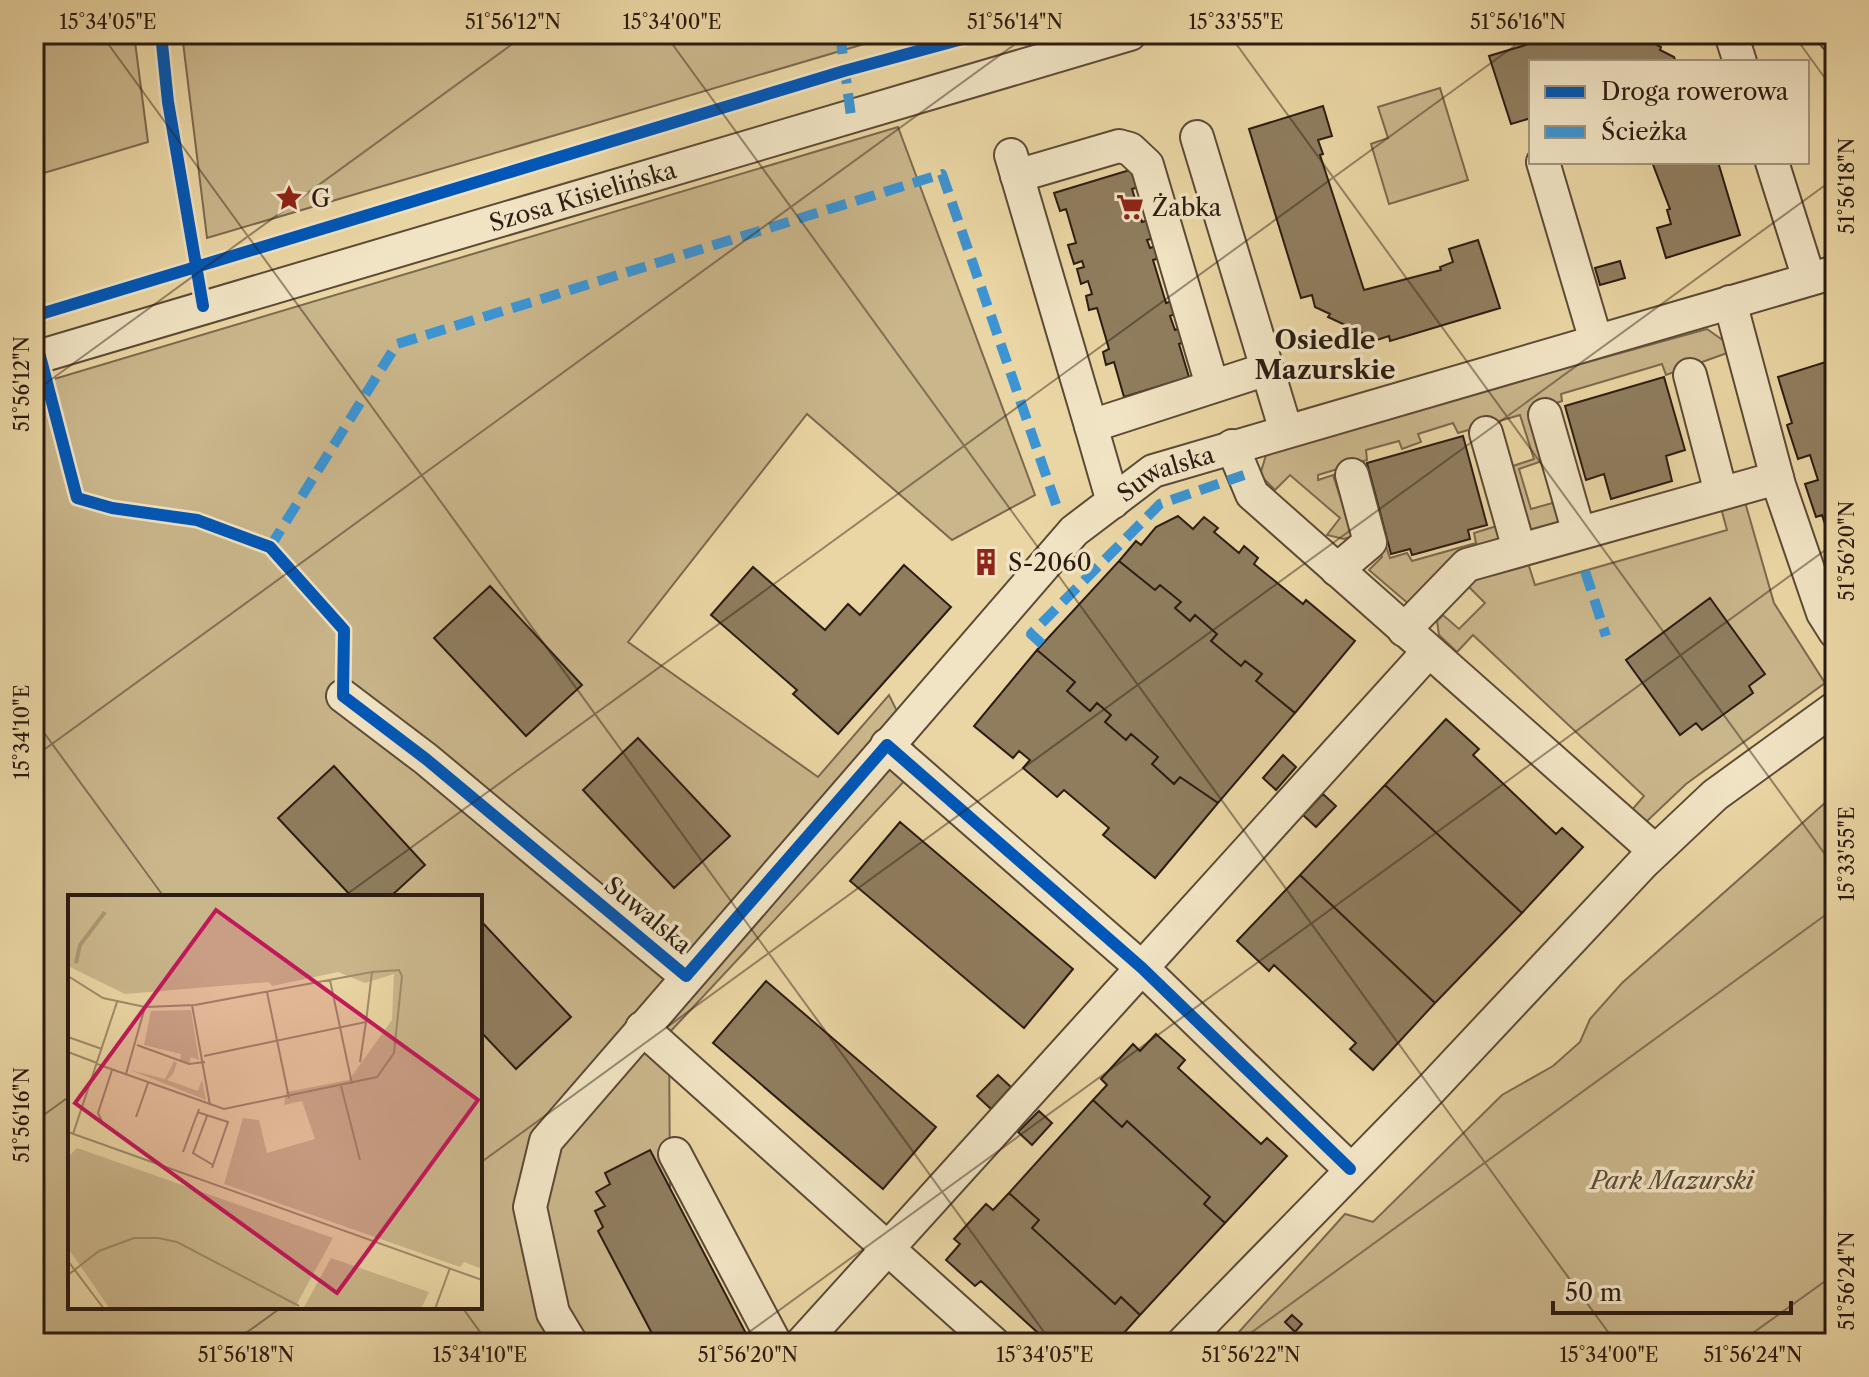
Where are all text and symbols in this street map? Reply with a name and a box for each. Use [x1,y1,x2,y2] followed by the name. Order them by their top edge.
[59,10,157,34] text: 15°34'05"E
[465,10,561,34] text: 51°56'12"N
[622,10,722,34] text: 15°34'00"E
[967,10,1063,34] text: 51°56'14"N
[1188,10,1284,34] text: 15°33'55"E
[1470,10,1566,34] text: 51°56'16"N
[1529,60,1809,164] legend
[1601,77,1789,106] text: Droga rowerowa
[1601,116,1687,146] text: Ścieżka
[1835,138,1859,234] text: 51°56'18"N
[486,154,680,237] street label: Szosa Kisielińska
[274,183,304,213] place icon: G
[311,184,330,213] place label: G
[1115,192,1145,222] supermarket icon: Żabka
[1152,192,1222,222] place label: Żabka
[1254,324,1396,386] district label: Osiedle Mazurskie
[10,336,34,432] text: 51°56'12"N
[1111,439,1218,508] street label: Suwalska
[1835,501,1859,601] text: 51°56'20"N
[971,547,1001,577] building icon: S-2060
[1008,548,1092,577] place label: S-2060
[10,685,34,779] text: 15°34'10"E
[1835,806,1859,902] text: 15°33'55"E
[599,870,698,960] street label: Suwalska
[68,895,482,1309] inset map
[10,1067,34,1163] text: 51°56'16"N
[1588,1166,1755,1195] park label: Park Mazurski
[1835,1232,1859,1330] text: 51°56'24"N
[1553,1265,1791,1315] scale bar
[1565,1278,1622,1307] text: 50 m
[198,1343,294,1367] text: 51°56'18"N
[433,1343,527,1367] text: 15°34'10"E
[698,1343,798,1367] text: 51°56'20"N
[996,1343,1094,1367] text: 15°34'05"E
[1201,1343,1301,1367] text: 51°56'22"N
[1559,1343,1659,1367] text: 15°34'00"E
[1704,1343,1802,1367] text: 51°56'24"N

